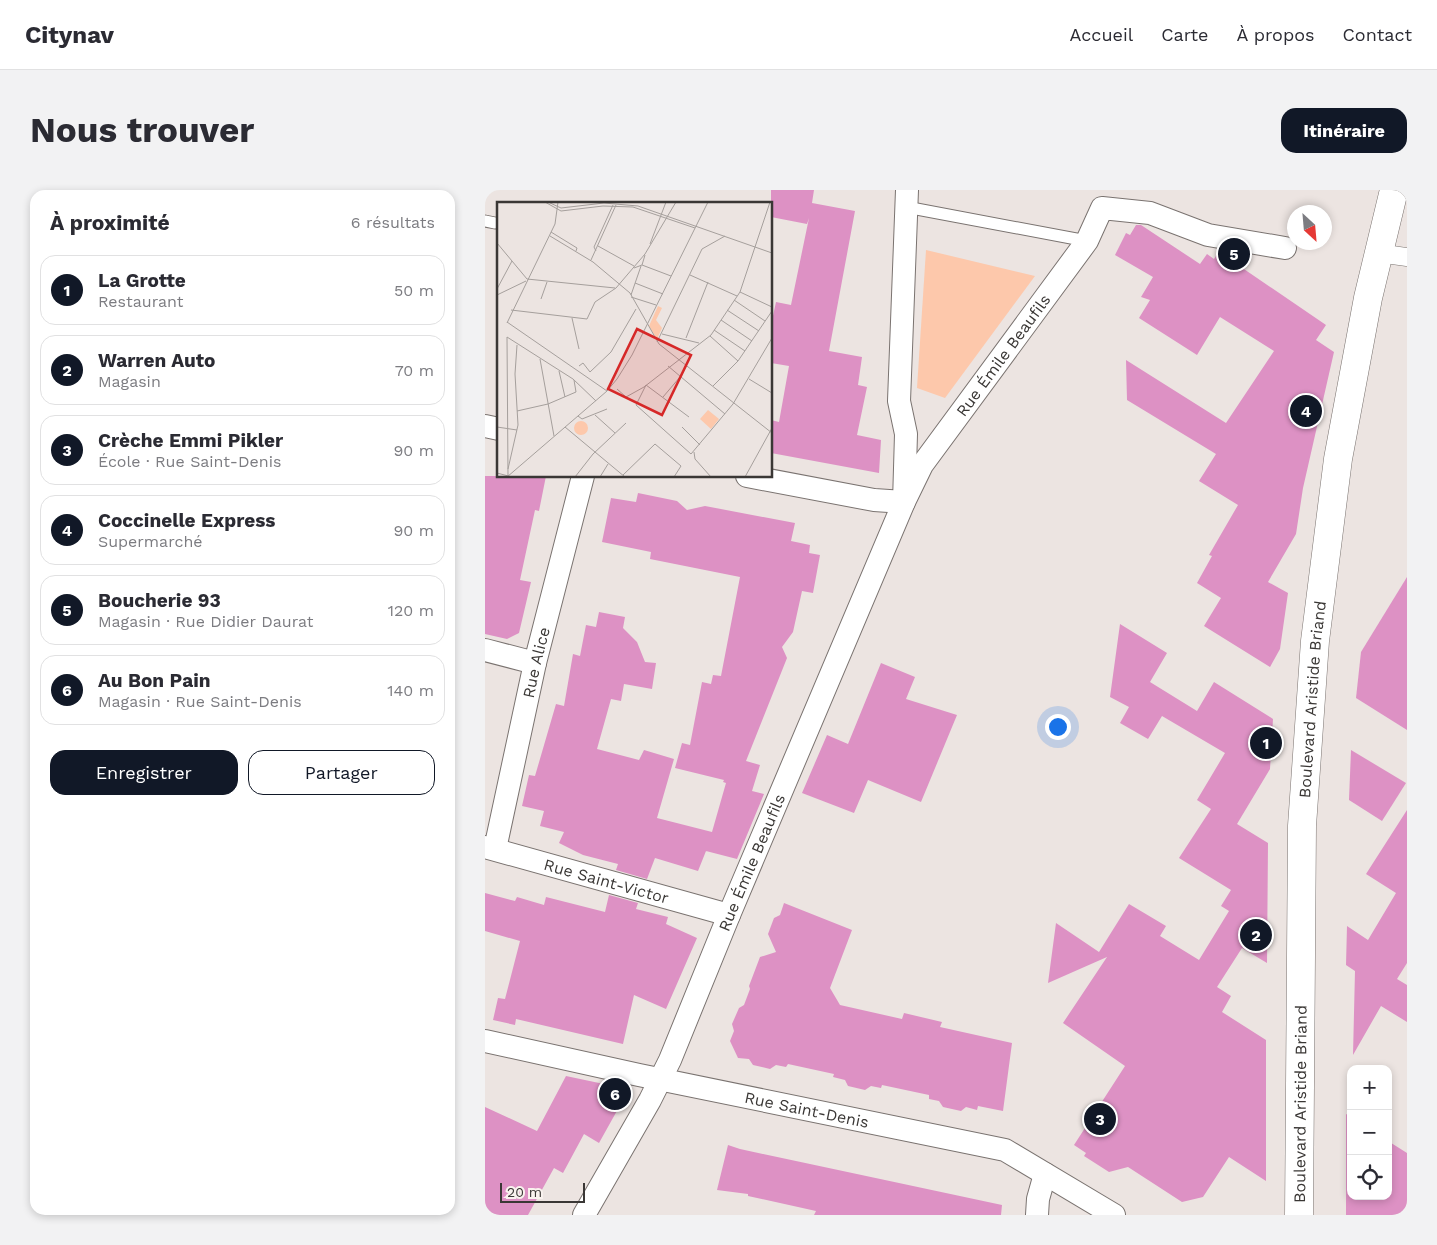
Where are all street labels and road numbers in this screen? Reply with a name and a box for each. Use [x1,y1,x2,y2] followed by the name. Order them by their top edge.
[952,290,1054,420] street label: Rue Émile Beaufils
[1294,600,1330,799] street label: Boulevard Aristide Briand
[518,625,553,700] street label: Rue Alice
[714,791,789,934] street label: Rue Émile Beaufils
[542,854,671,907] street label: Rue Saint-Victor
[1290,1005,1310,1203] street label: Boulevard Aristide Briand
[743,1087,871,1131] street label: Rue Saint-Denis

